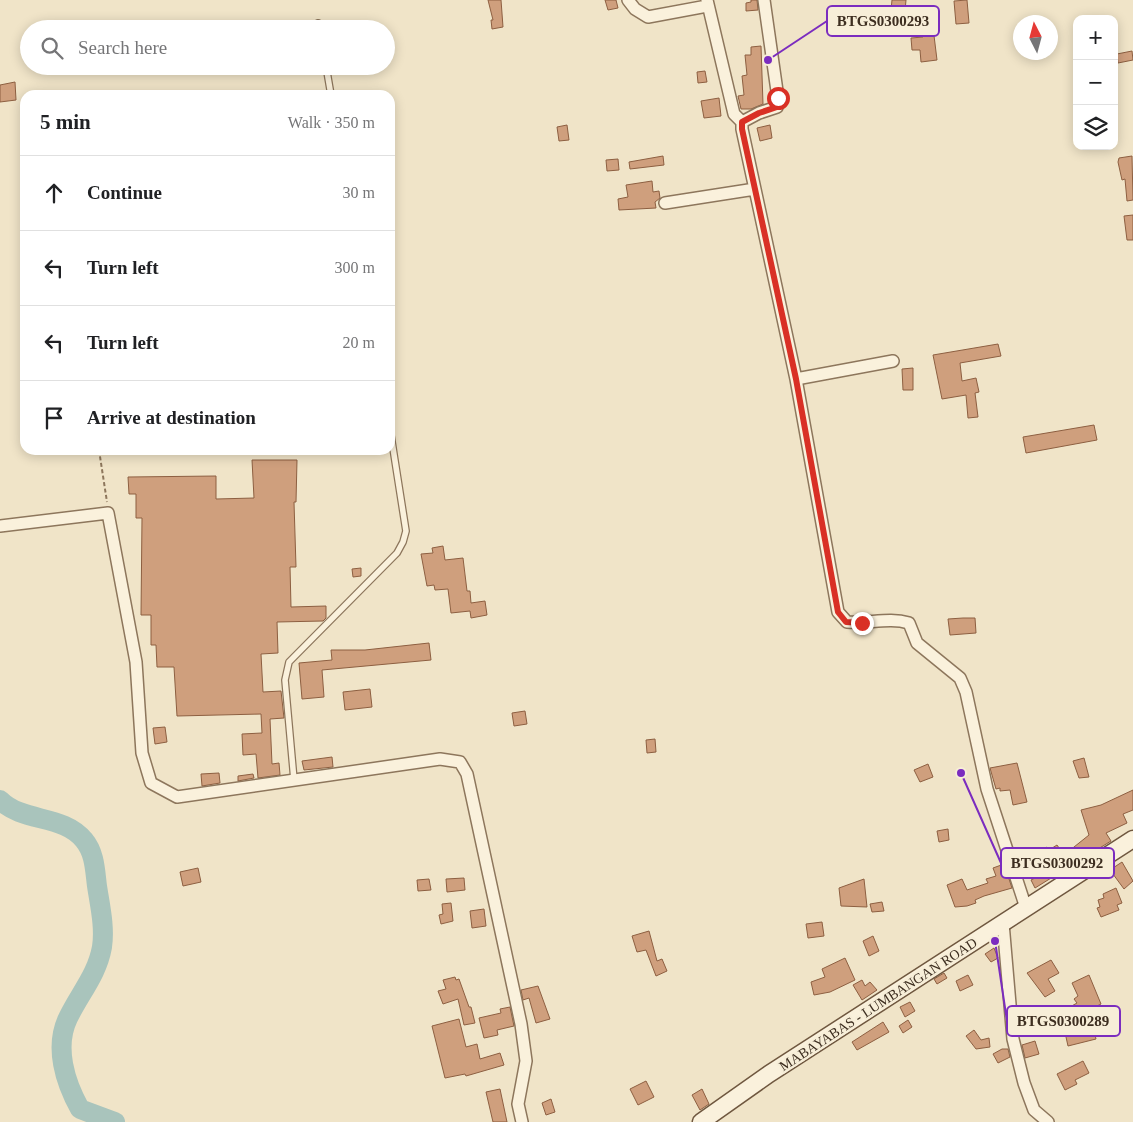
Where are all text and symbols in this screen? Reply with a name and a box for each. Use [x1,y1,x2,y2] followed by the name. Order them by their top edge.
[827,6,939,36] callout: BTGS0300293
[837,13,929,29] text: BTGS0300293
[1013,15,1058,60] north arrow
[1073,15,1118,150] map controls
[1073,15,1118,60] button: +
[20,20,395,75] search box
[38,34,66,62] icon: search
[78,37,167,58] text: Search here
[1073,60,1118,105] button: −
[767,87,790,110] route start
[1073,105,1118,150] button: layers
[40,110,91,134] text: 5 min
[288,114,375,131] text: Walk · 350 m
[40,179,68,207] icon: ahead
[87,182,162,203] text: Continue
[343,184,375,201] text: 30 m
[40,254,68,282] icon: left
[87,257,159,278] text: Turn left
[335,259,375,276] text: 300 m
[40,329,68,357] icon: left
[87,332,159,353] text: Turn left
[343,334,375,351] text: 20 m
[40,404,68,432] icon: arrive
[87,407,256,428] text: Arrive at destination
[851,612,874,635] route end
[1001,848,1114,878] callout: BTGS0300292
[1011,855,1103,871] text: BTGS0300292
[777,935,980,1074] street label: MABAYABAS - LUMBANGAN ROAD
[1007,1006,1120,1036] callout: BTGS0300289
[1017,1013,1109,1029] text: BTGS0300289

